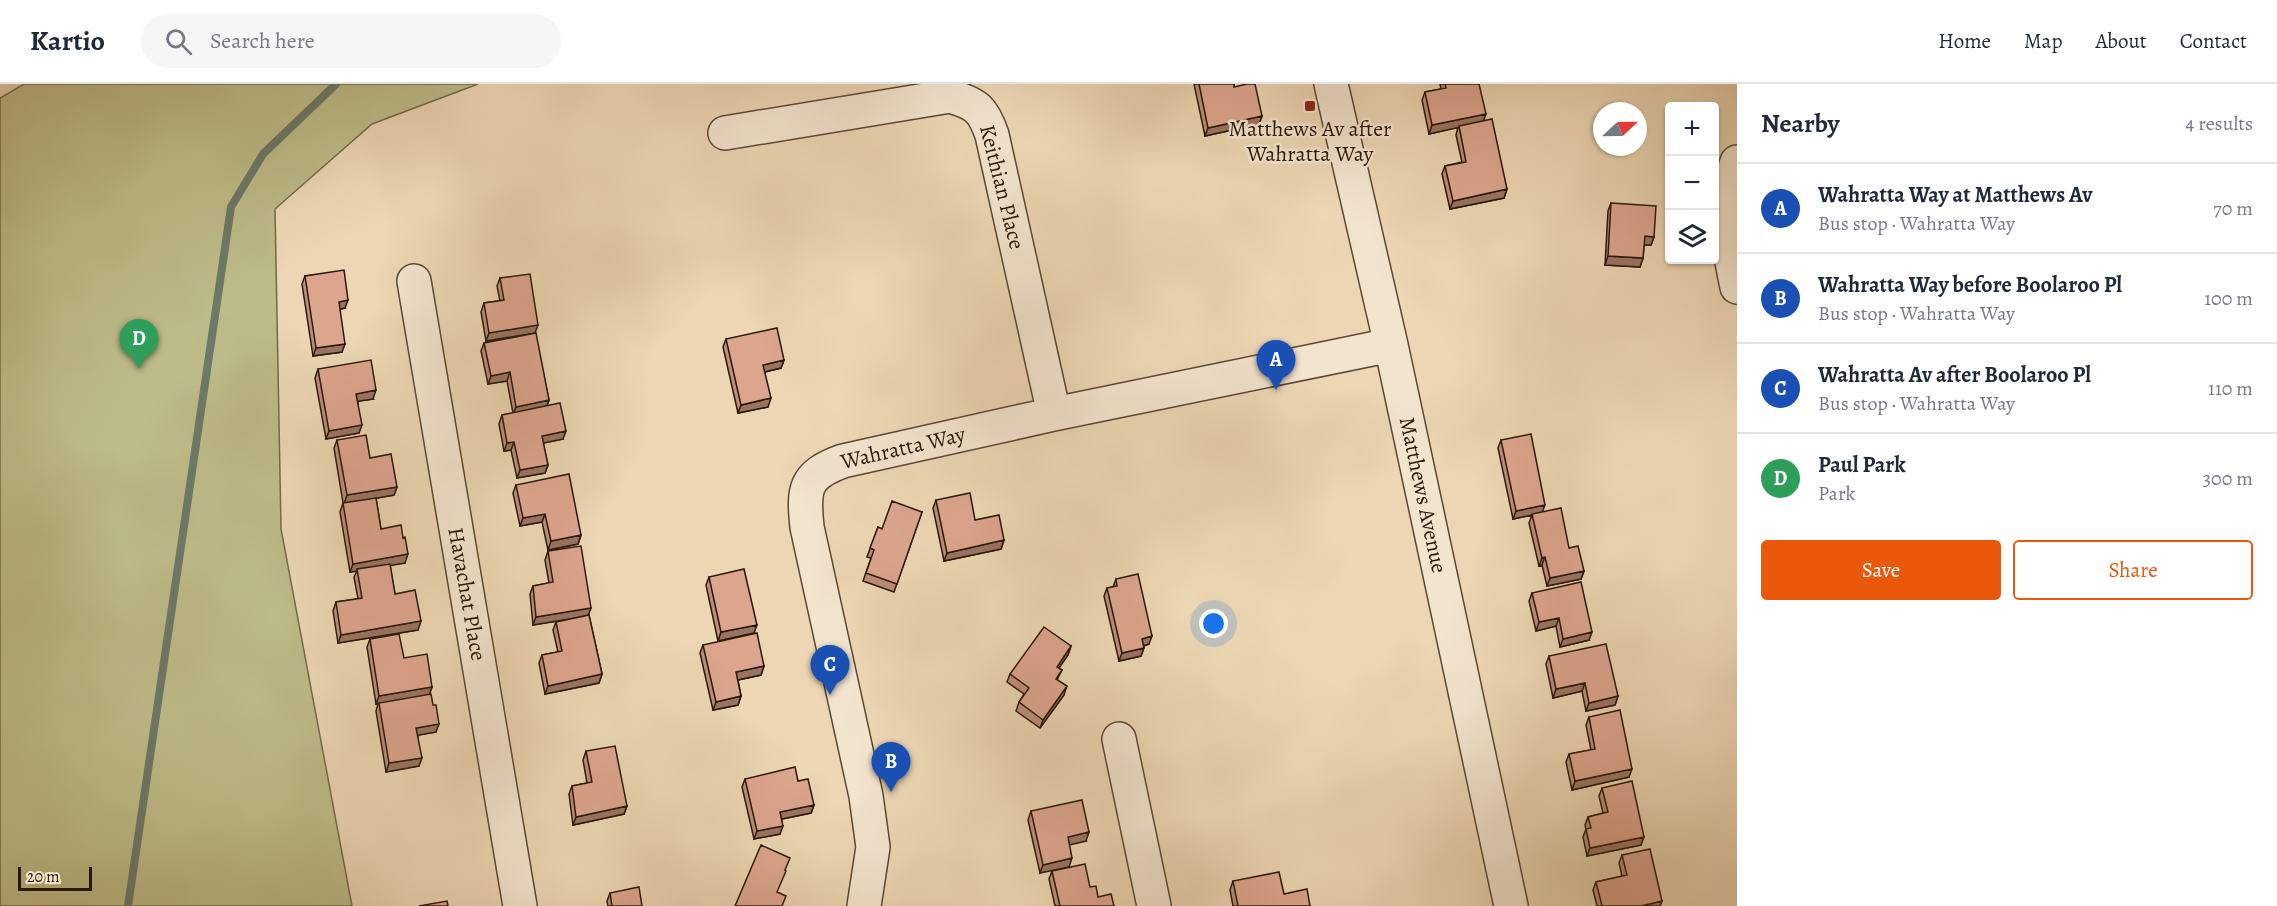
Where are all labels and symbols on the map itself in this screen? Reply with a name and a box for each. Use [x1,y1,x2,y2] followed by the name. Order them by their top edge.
[1303,99,1317,113] marker: Matthews Av after Wahratta Way
[1593,102,1647,156] north arrow
[1229,114,1391,169] place label: Matthews Av after Wahratta Way
[972,121,1032,253] street label: Keithian Place
[120,320,158,369] pin: D
[1256,340,1296,390] pin: A
[1392,414,1454,576] street label: Matthews Avenue
[837,419,968,477] street label: Wahratta Way
[440,525,494,663] street label: Havachat Place
[1199,609,1228,638] your location
[810,646,850,695] pin: C
[872,742,910,792] pin: B
[18,864,92,892] scale bar

